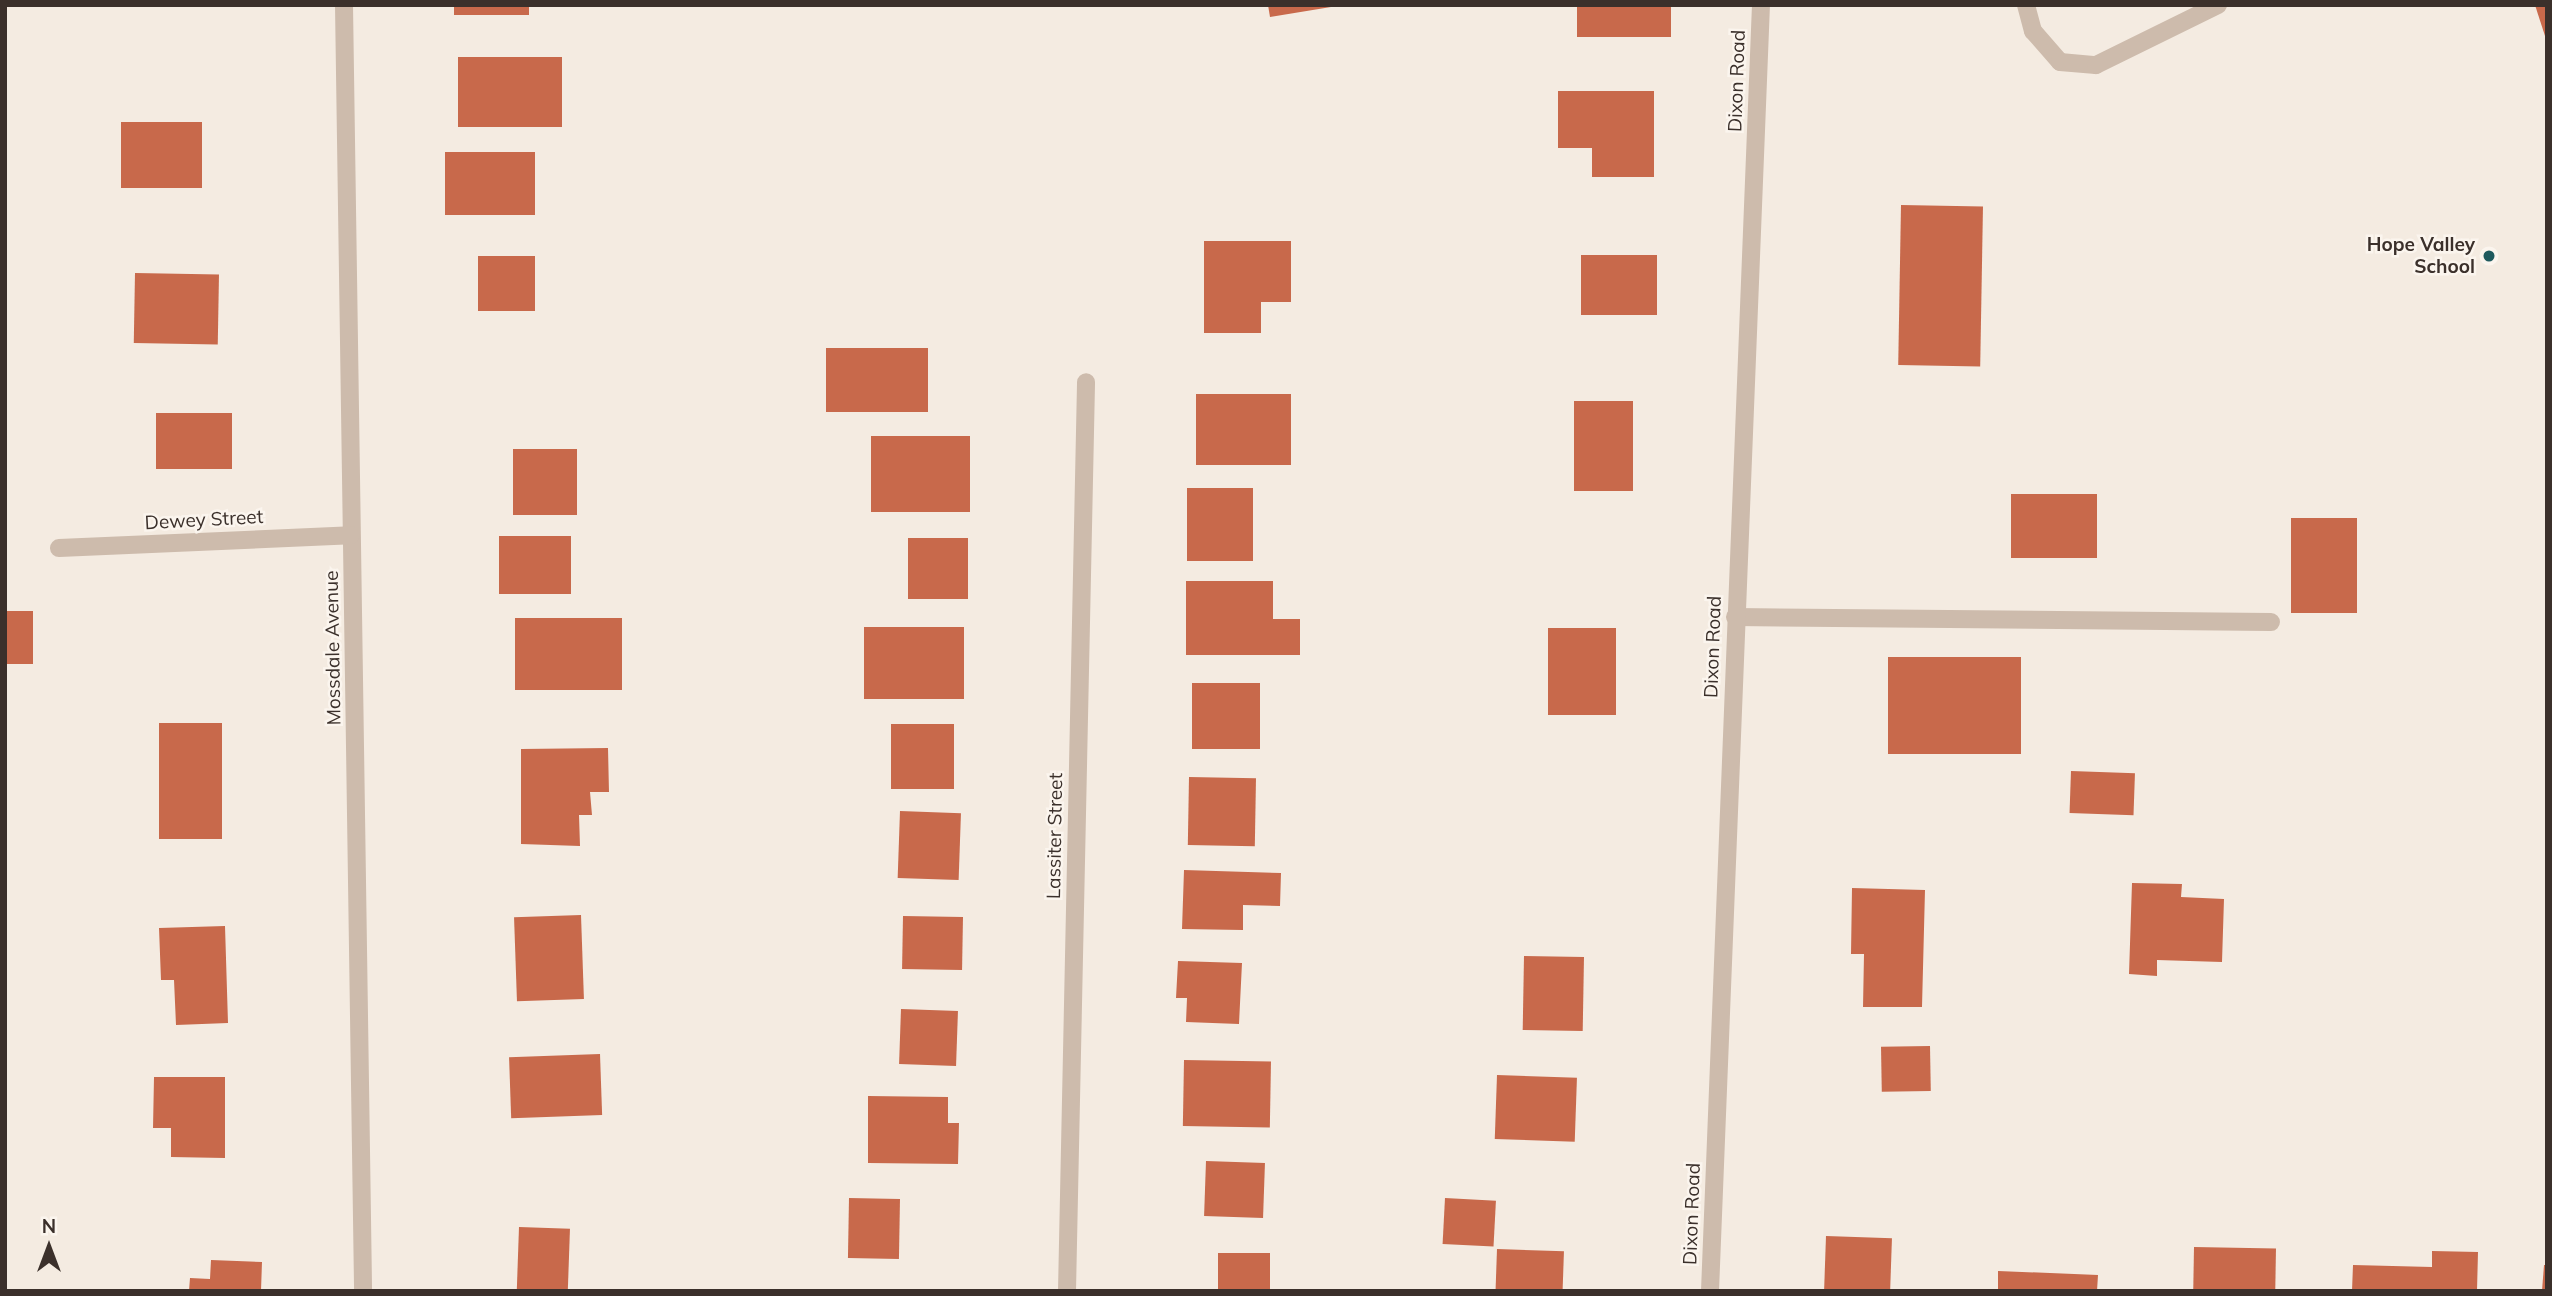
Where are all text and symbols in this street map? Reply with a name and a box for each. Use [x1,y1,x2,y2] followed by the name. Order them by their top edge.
[1724,30,1750,132] street label: Dixon Road
[2367,234,2475,278] place label: Hope Valley School
[2481,248,2497,264] marker: Hope Valley School
[144,506,264,534] street label: Dewey Street
[320,570,346,726] street label: Mossdale Avenue
[1700,596,1726,698] street label: Dixon Road
[1042,773,1068,899] street label: Lassiter Street
[1679,1163,1705,1265] street label: Dixon Road
[14,1212,84,1282] north arrow
[42,1214,56,1238] text: N

